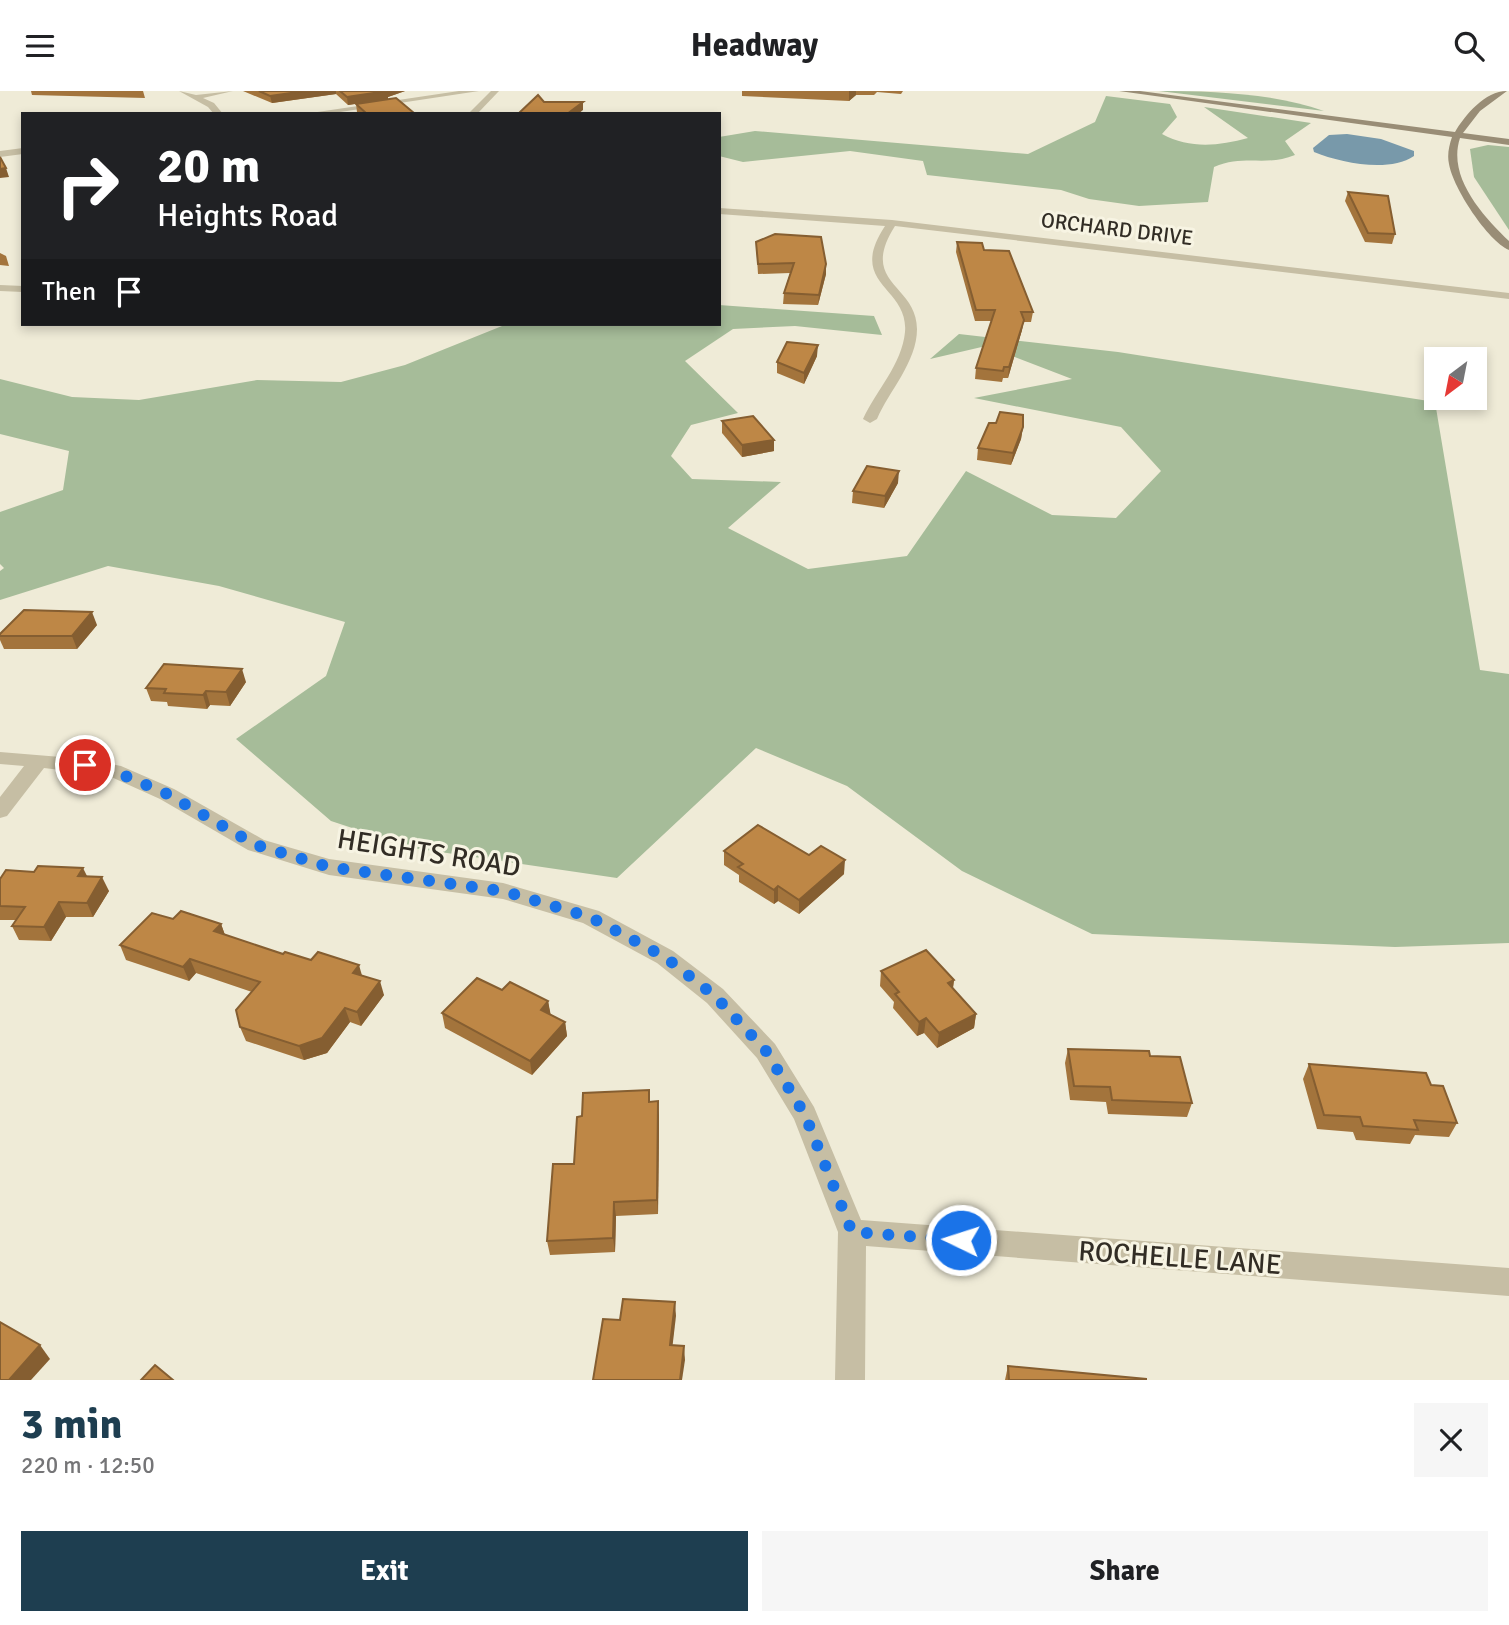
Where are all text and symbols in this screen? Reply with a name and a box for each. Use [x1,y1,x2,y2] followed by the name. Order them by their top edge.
[691,26,818,65] text: Headway
[21,27,59,65] icon: menu
[1450,27,1488,65] icon: search
[157,136,260,196] text: 20 m
[42,140,133,231] icon: right
[157,196,338,235] text: Heights Road
[1040,207,1194,251] street label: ORCHARD DRIVE
[110,273,148,311] icon: arrive
[42,276,96,308] text: Then
[1424,347,1488,409] north arrow
[1424,347,1487,410] map controls
[55,735,115,795] pin
[66,746,104,784] icon: arrive
[335,822,523,884] street label: HEIGHTS ROAD
[924,1203,998,1277] position arrow
[1077,1234,1283,1282] street label: ROCHELLE LANE
[21,1399,122,1450] text: 3 min
[1414,1403,1488,1477] button: close
[21,1451,155,1480] text: 220 m · 12:50
[21,1531,748,1611] button: Exit
[762,1531,1488,1611] button: Share

